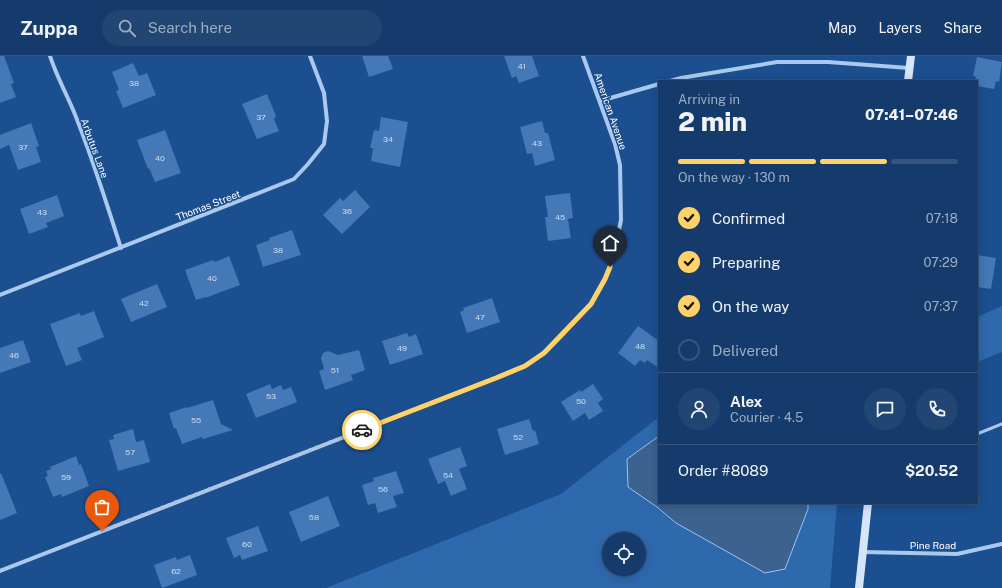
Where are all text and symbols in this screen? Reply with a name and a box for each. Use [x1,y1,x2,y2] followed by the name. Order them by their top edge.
[102,10,382,46] search box
[20,17,78,39] text: Zuppa
[116,17,138,39] icon: search
[148,19,232,36] text: Search here
[828,20,856,36] text: Map
[878,20,922,36] text: Layers
[944,20,982,36] text: Share
[518,61,526,71] house number: 41
[592,71,630,152] street label: American Avenue
[129,78,139,88] house number: 38
[678,92,740,107] text: Arriving in
[678,106,747,137] text: 2 min
[865,106,958,123] text: 07:41–07:46
[256,112,266,122] house number: 37
[79,117,111,180] street label: Arbutus Lane
[383,134,393,144] house number: 34
[532,138,542,148] house number: 43
[18,142,28,152] house number: 37
[155,153,165,163] house number: 40
[678,170,790,185] text: On the way · 130 m
[174,187,242,223] street label: Thomas Street
[342,206,352,216] house number: 36
[37,207,47,217] house number: 43
[678,207,700,229] icon: check
[712,210,785,227] text: Confirmed
[926,211,958,226] text: 07:18
[555,212,565,222] house number: 45
[593,226,627,267] pin
[599,232,621,254] icon: home
[273,245,283,255] house number: 38
[678,251,700,273] icon: check
[712,254,781,271] text: Preparing
[923,255,958,270] text: 07:29
[207,273,217,283] house number: 40
[678,295,700,317] icon: check
[139,298,149,308] house number: 42
[712,298,789,315] text: On the way
[924,299,958,314] text: 07:37
[475,312,485,322] house number: 47
[635,341,645,351] house number: 48
[712,342,778,359] text: Delivered
[397,343,407,353] house number: 49
[9,350,19,360] house number: 46
[331,365,339,375] house number: 51
[678,388,720,430] button: person
[864,388,906,430] button: chat
[916,388,958,430] button: phone
[266,391,276,401] house number: 53
[730,393,762,410] text: Alex
[576,396,586,406] house number: 50
[342,410,382,450] courier
[730,410,803,425] text: Courier · 4.5
[191,415,201,425] house number: 55
[351,419,373,441] icon: car
[513,432,523,442] house number: 52
[125,447,135,457] house number: 57
[678,462,768,479] text: Order #8089
[905,462,958,479] text: $20.52
[443,470,453,480] house number: 54
[61,472,71,482] house number: 59
[378,484,388,494] house number: 56
[85,490,119,531] pin
[91,496,113,518] icon: bag
[309,512,319,522] house number: 58
[602,532,646,576] map controls
[602,532,646,576] button: locate
[242,539,252,549] house number: 60
[910,539,956,551] street label: Pine Road
[171,566,181,576] house number: 62

